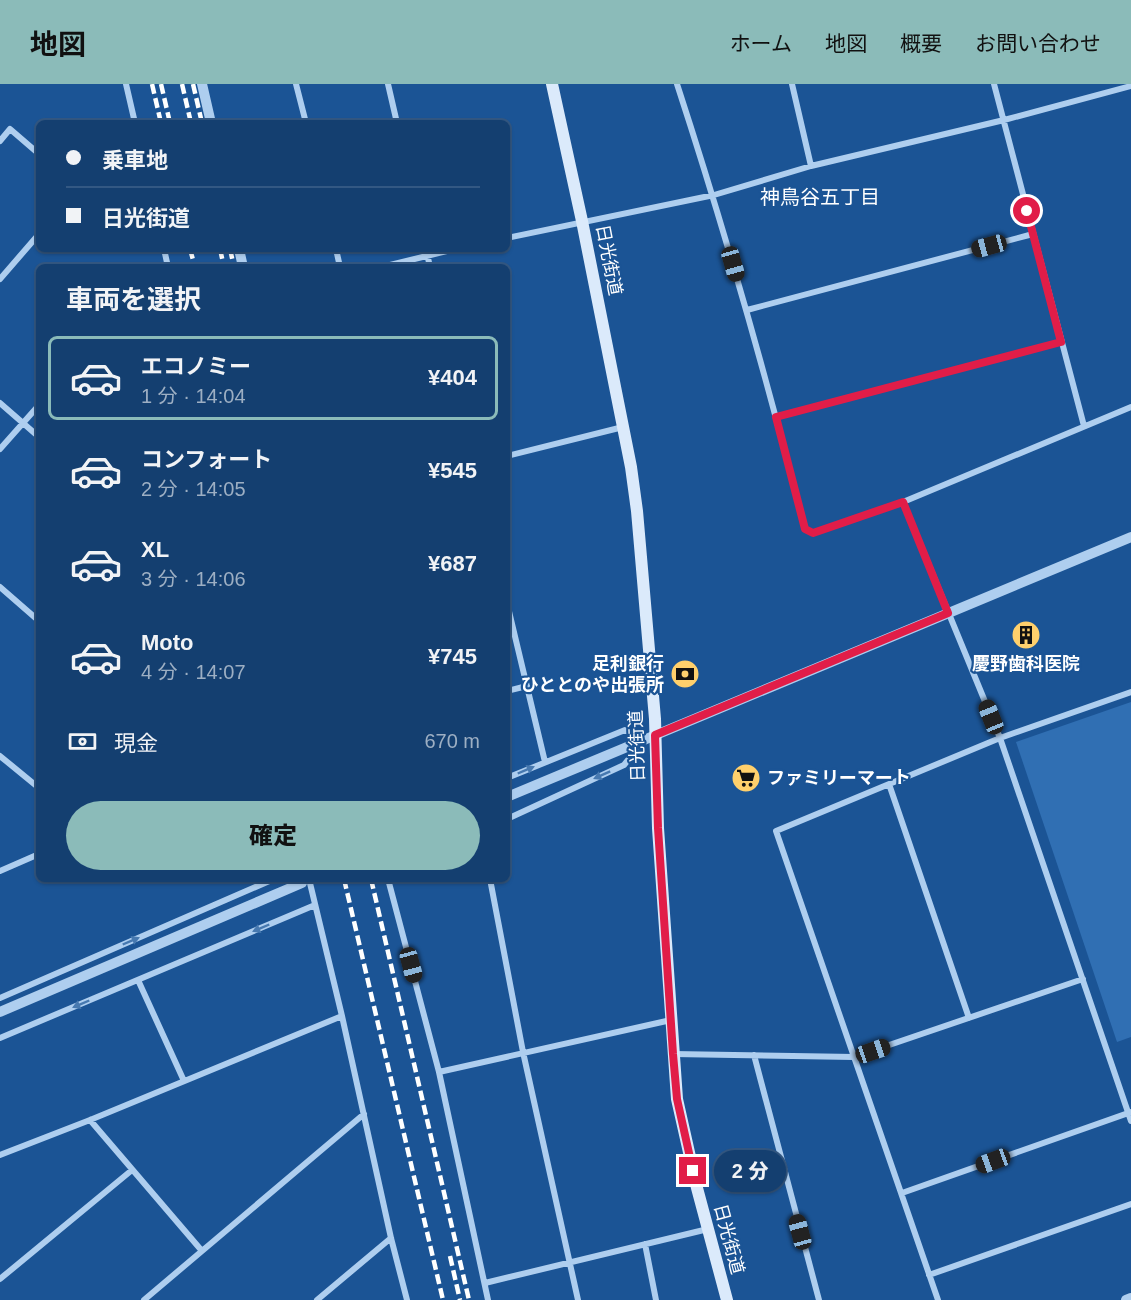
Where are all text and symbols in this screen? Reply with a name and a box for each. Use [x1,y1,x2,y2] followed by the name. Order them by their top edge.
[30,29,86,60] text: 地図
[730,32,792,55] text: ホーム
[825,32,867,55] text: 地図
[900,32,942,55] text: 概要
[975,32,1101,55] text: お問い合わせ
[102,148,168,173] text: 乗車地
[760,186,880,208] district label: 神鳥谷五丁目
[1013,197,1040,224] route start
[102,206,190,231] text: 日光街道
[592,223,626,297] street label: 日光街道
[969,233,1009,259] car
[719,244,747,284] car
[66,285,201,315] text: 車両を選択
[69,351,123,405] icon: car
[141,354,251,379] text: エコノミー
[428,365,477,390] text: ¥404
[141,385,246,407] text: 1 分 · 14:04
[69,444,123,498] icon: car
[141,447,272,472] text: コンフォート
[428,458,477,483] text: ¥545
[141,478,246,500] text: 2 分 · 14:05
[69,537,123,591] icon: car
[141,537,169,562] text: XL
[428,551,477,576] text: ¥687
[141,568,246,590] text: 3 分 · 14:06
[1010,619,1042,651] building icon: 慶野歯科医院
[69,630,123,684] icon: car
[141,630,194,655] text: Moto
[428,644,477,669] text: ¥745
[521,653,664,695] place label: 足利銀行 ひととのや出張所
[972,654,1080,674] place label: 慶野歯科医院
[669,658,701,690] bank icon: 足利銀行 ひととのや出張所
[141,661,246,683] text: 4 分 · 14:07
[976,697,1006,737] car
[626,710,648,782] street label: 日光街道
[66,725,99,758] icon: cash
[424,730,480,752] text: 670 m
[114,731,158,756] text: 現金
[730,762,762,794] supermarket icon: ファミリーマート
[517,765,535,774] one-way arrow
[767,768,911,788] place label: ファミリーマート
[593,771,610,780] one-way arrow
[66,801,480,870] button: 確定
[252,924,270,933] one-way arrow
[122,936,140,946] one-way arrow
[398,945,424,985] car
[73,999,90,1008] one-way arrow
[853,1037,893,1065] car
[973,1146,1013,1176] car
[714,1150,786,1192] callout: 2 分
[679,1157,706,1184] route end
[732,1160,768,1182] text: 2 分
[710,1202,748,1276] street label: 日光街道
[787,1212,813,1252] car

